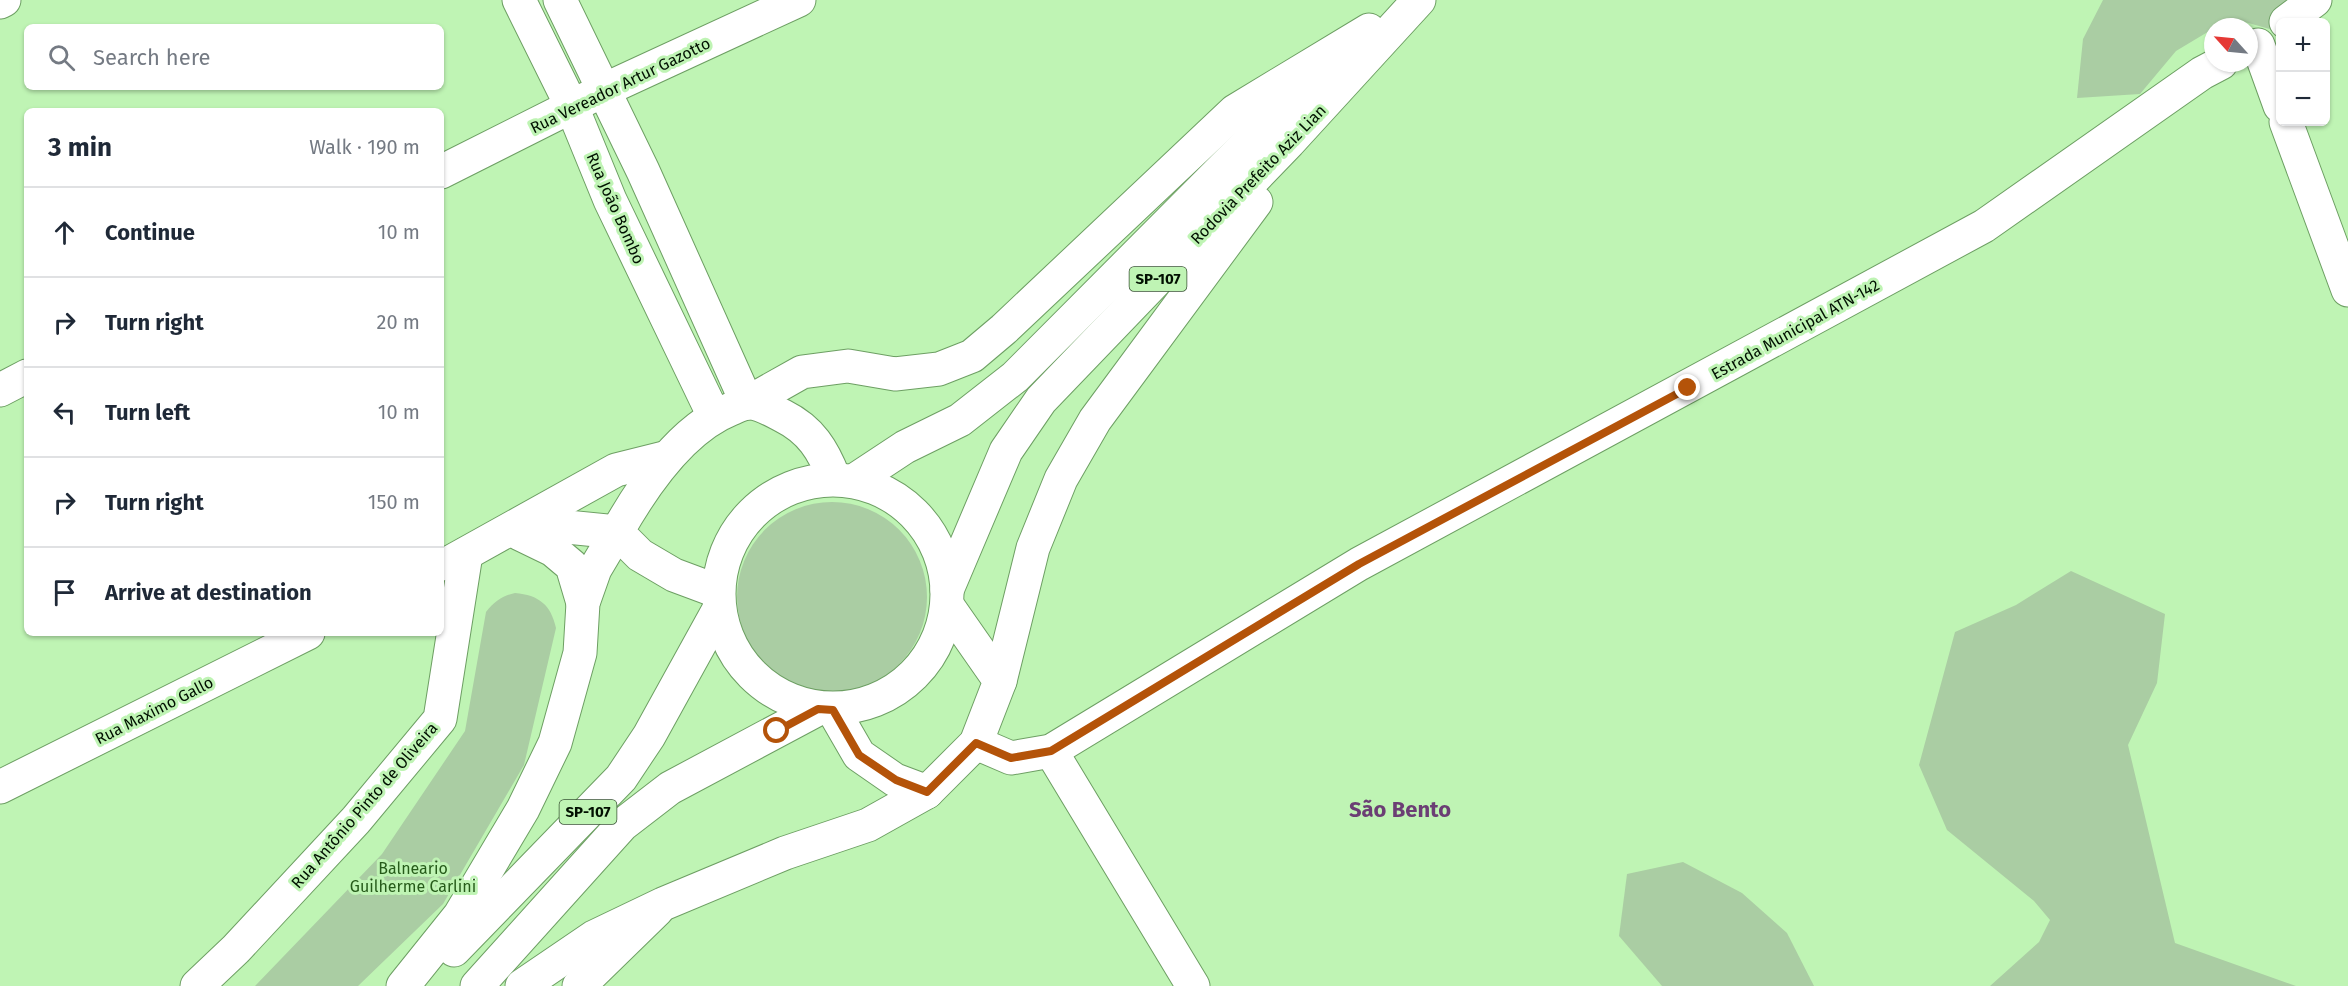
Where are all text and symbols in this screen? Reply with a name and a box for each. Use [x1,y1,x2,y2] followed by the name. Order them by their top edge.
[2204,18,2258,72] north arrow
[2276,18,2330,126] map controls
[2276,18,2330,72] button: +
[24,24,444,90] search box
[527,34,713,137] street label: Rua Vereador Artur Gazotto
[45,41,78,74] icon: search
[93,44,211,71] text: Search here
[2276,72,2330,126] button: −
[1187,101,1330,248] street label: Rodovia Prefeito Aziz Lian
[48,132,112,163] text: 3 min
[309,135,420,159] text: Walk · 190 m
[582,150,649,267] street label: Rua João Bombo
[48,216,81,249] icon: ahead
[105,219,195,246] text: Continue
[378,220,420,244] text: 10 m
[1130,267,1186,291] road number: SP-107
[1708,275,1883,384] street label: Estrada Municipal ATN-142
[48,306,81,339] icon: right
[105,309,204,336] text: Turn right
[377,310,420,334] text: 20 m
[1674,374,1700,400] route end
[48,396,81,429] icon: left
[105,399,190,426] text: Turn left
[378,400,420,424] text: 10 m
[48,486,81,519] icon: right
[105,489,204,516] text: Turn right
[368,490,420,514] text: 150 m
[48,576,81,609] icon: arrive
[105,579,312,606] text: Arrive at destination
[92,672,216,748] street label: Rua Maximo Gallo
[763,717,789,743] route start
[287,719,442,892] street label: Rua Antônio Pinto de Oliveira
[1349,796,1451,823] district label: São Bento
[560,800,616,824] road number: SP-107
[350,859,476,896] park label: Balneario Guilherme Carlini

